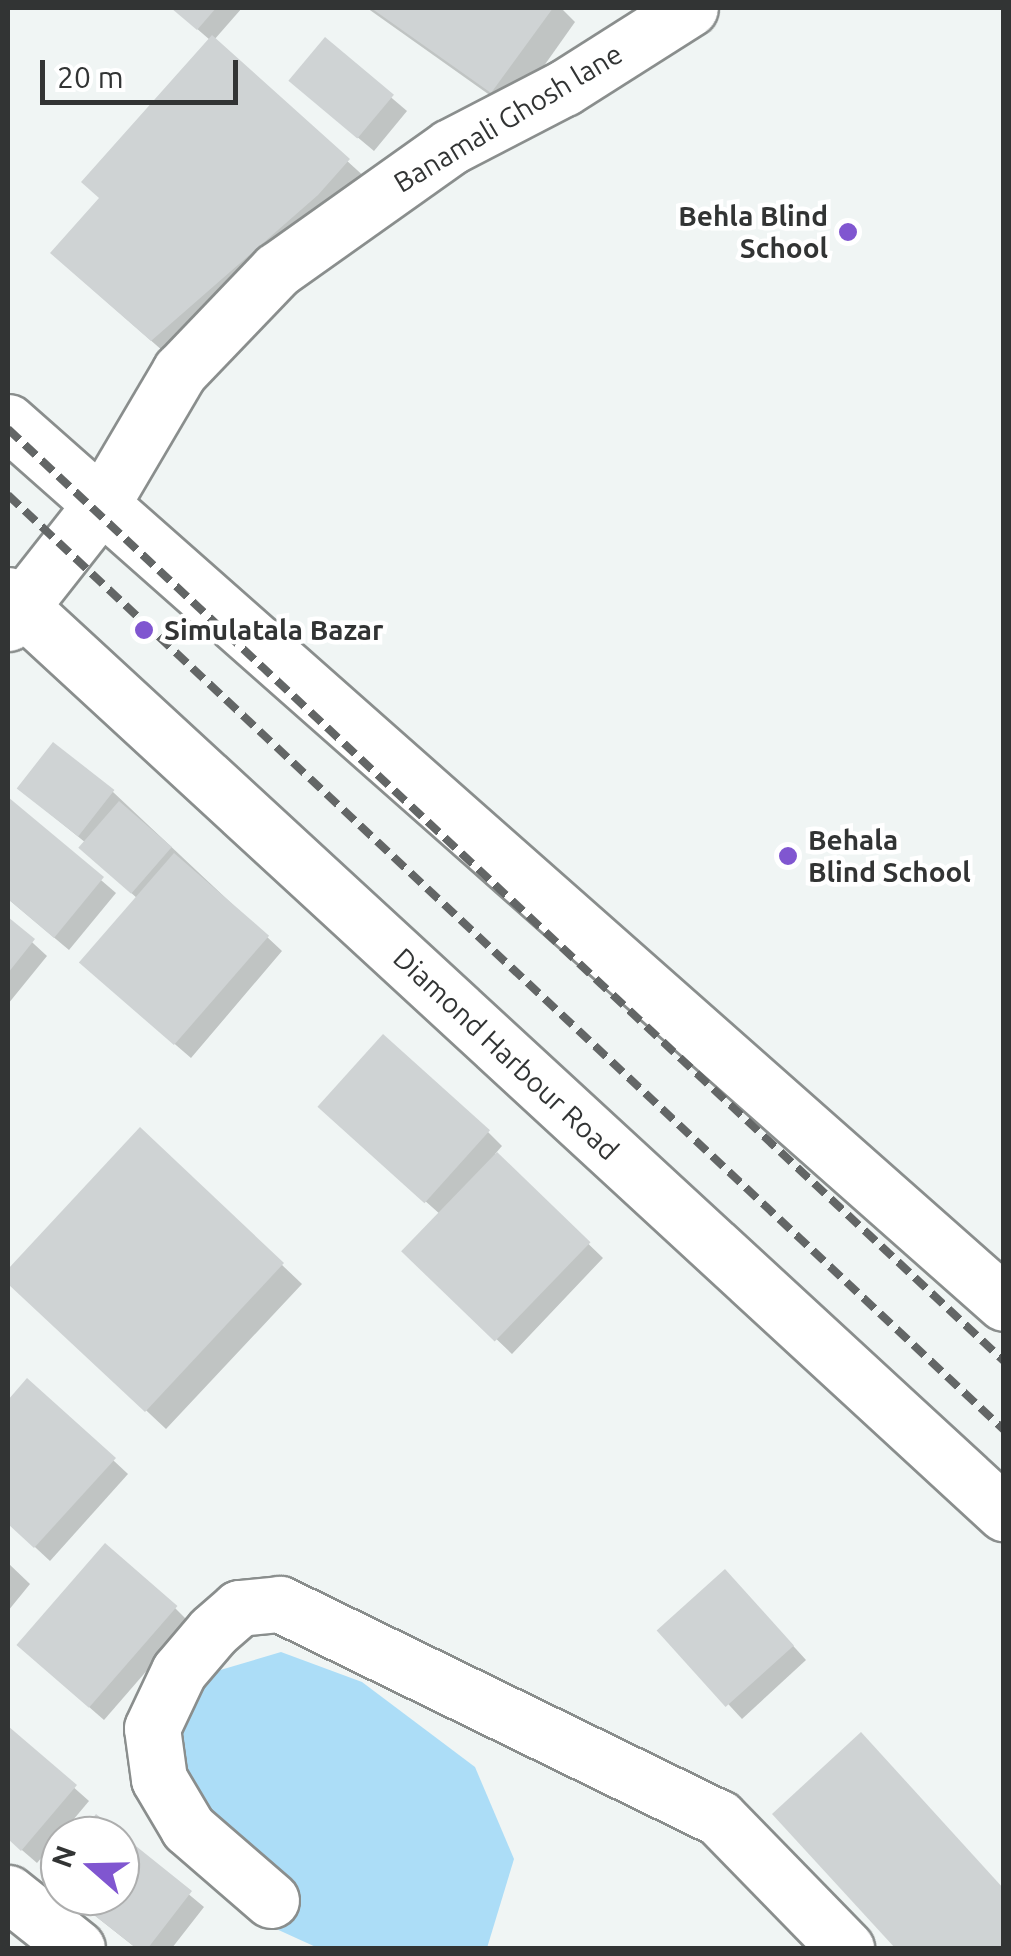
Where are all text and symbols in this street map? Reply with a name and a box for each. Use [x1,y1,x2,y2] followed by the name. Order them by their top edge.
[388,37,628,199] street label: Banamali Ghosh lane
[45,40,242,102] scale bar
[57,60,124,94] text: 20 m
[678,199,828,265] place label: Behla Blind School
[837,221,859,243] marker: Behla Blind School
[164,613,384,647] place label: Simulatala Bazar
[133,619,155,641] marker: Simulatala Bazar
[808,823,971,889] place label: Behala Blind School
[777,845,799,867] marker: Behala Blind School
[387,941,625,1167] street label: Diamond Harbour Road
[40,1816,140,1916] north arrow
[45,1841,81,1871] text: N

